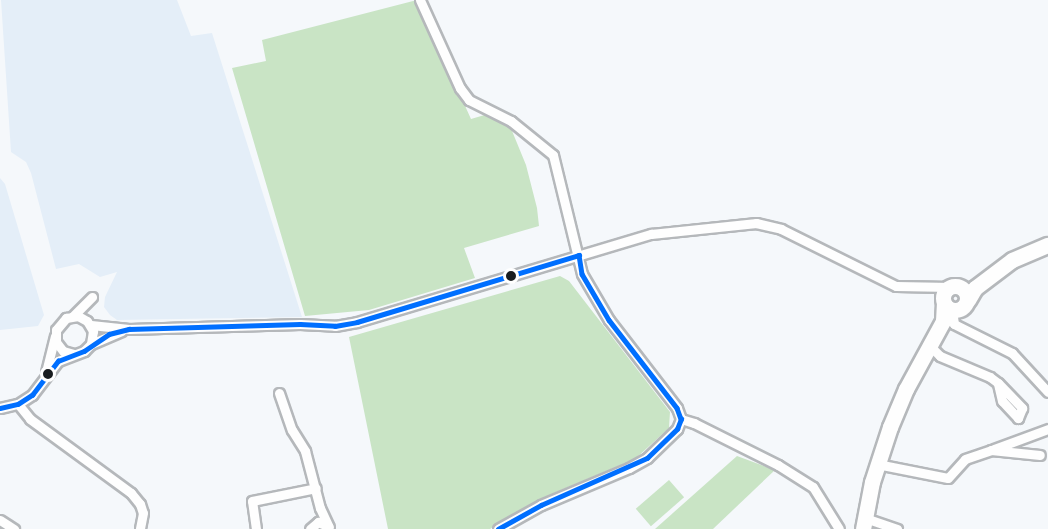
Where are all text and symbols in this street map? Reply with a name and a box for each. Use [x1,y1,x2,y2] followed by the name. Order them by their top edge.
[505,270,517,282] unlabelled marker
[42,368,54,380] unlabelled marker

